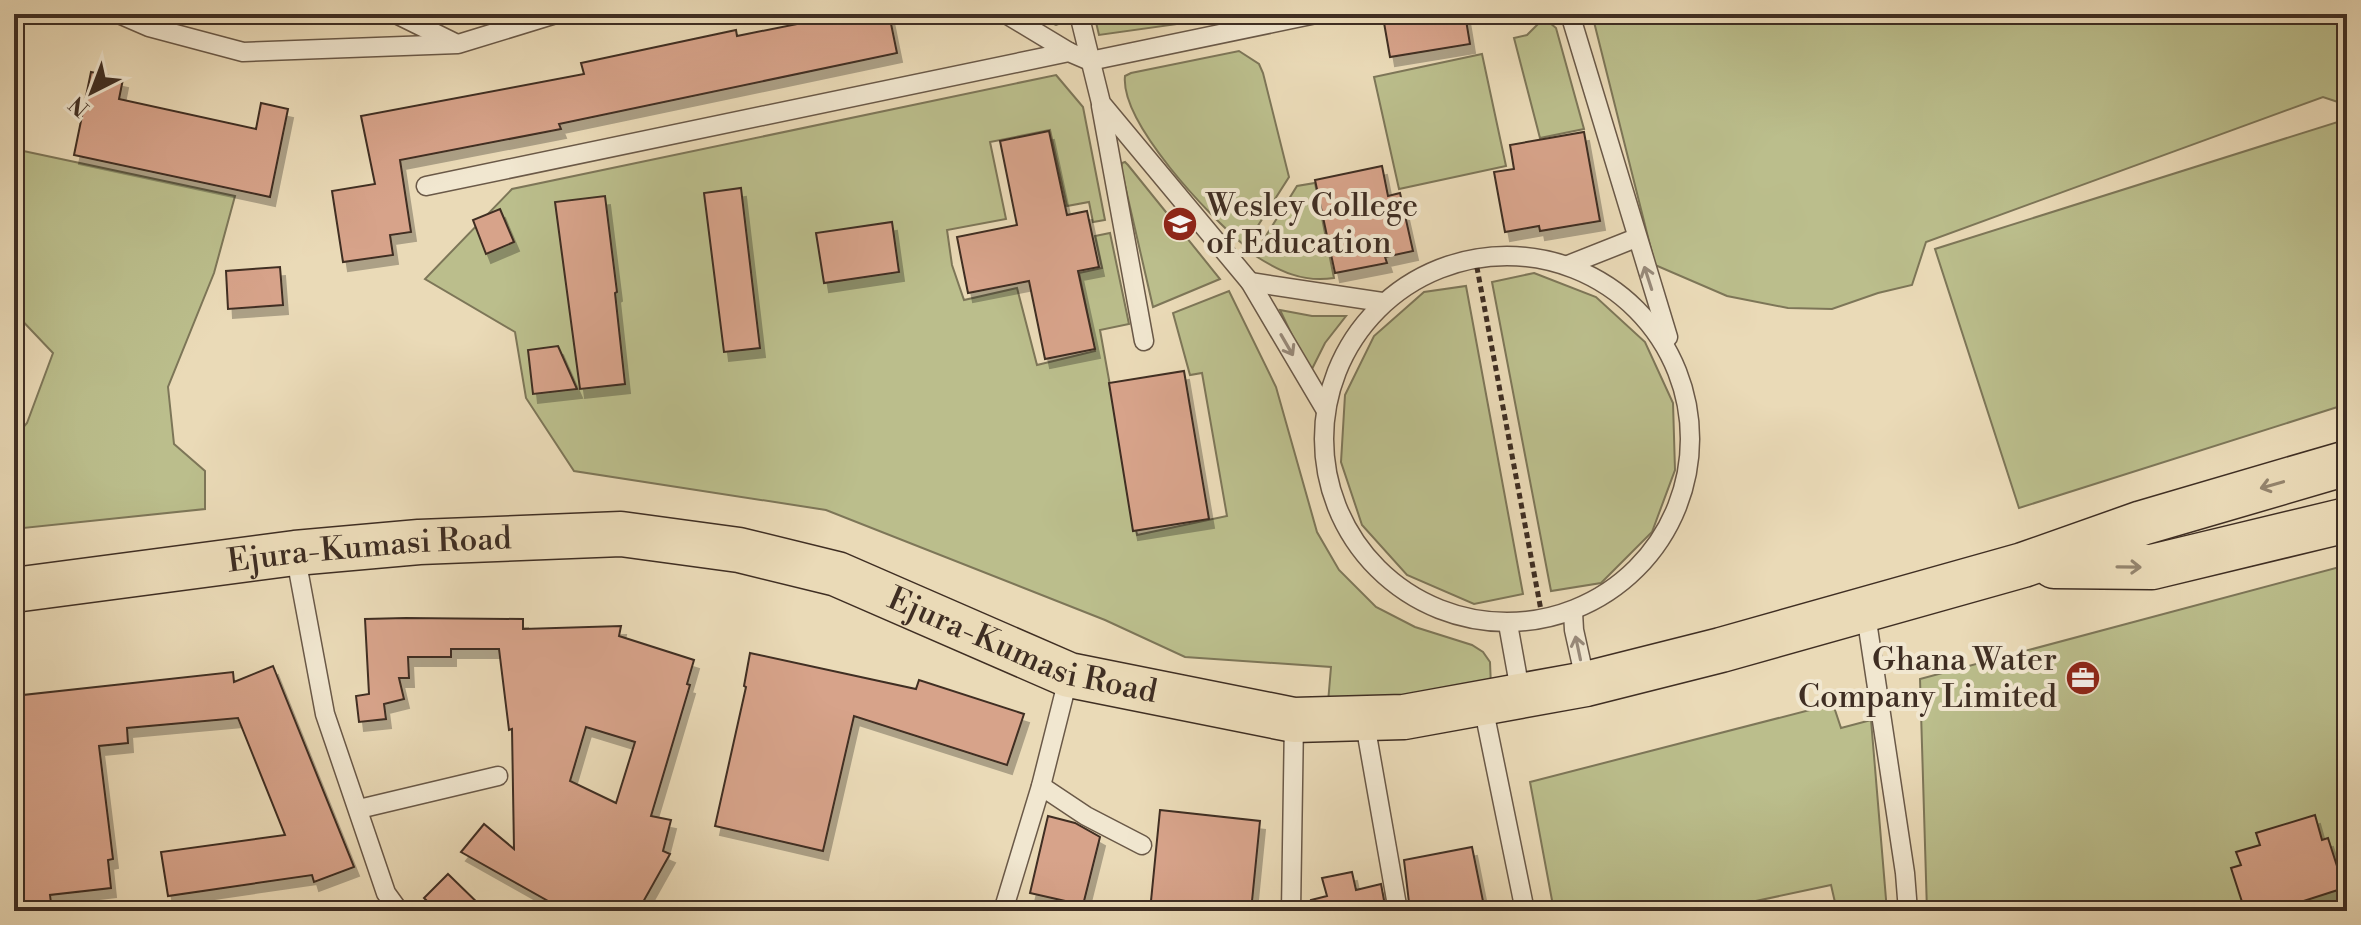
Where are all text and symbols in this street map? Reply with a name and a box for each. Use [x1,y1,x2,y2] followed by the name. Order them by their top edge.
[52,52,132,132] north arrow
[64,89,95,122] text: N
[1205,186,1418,263] place label: Wesley College of Education
[1161,205,1199,243] school or university icon: Wesley College of Education
[1640,265,1655,290] one-way arrow
[1280,333,1296,356] one-way arrow
[2260,478,2286,493] one-way arrow
[225,518,512,582] street label: Ejura-Kumasi Road
[2115,559,2142,575] one-way arrow
[882,579,1161,712] street label: Ejura-Kumasi Road
[1570,636,1585,661] one-way arrow
[1798,640,2057,717] place label: Ghana Water Company Limited
[2064,659,2102,697] office icon: Ghana Water Company Limited

